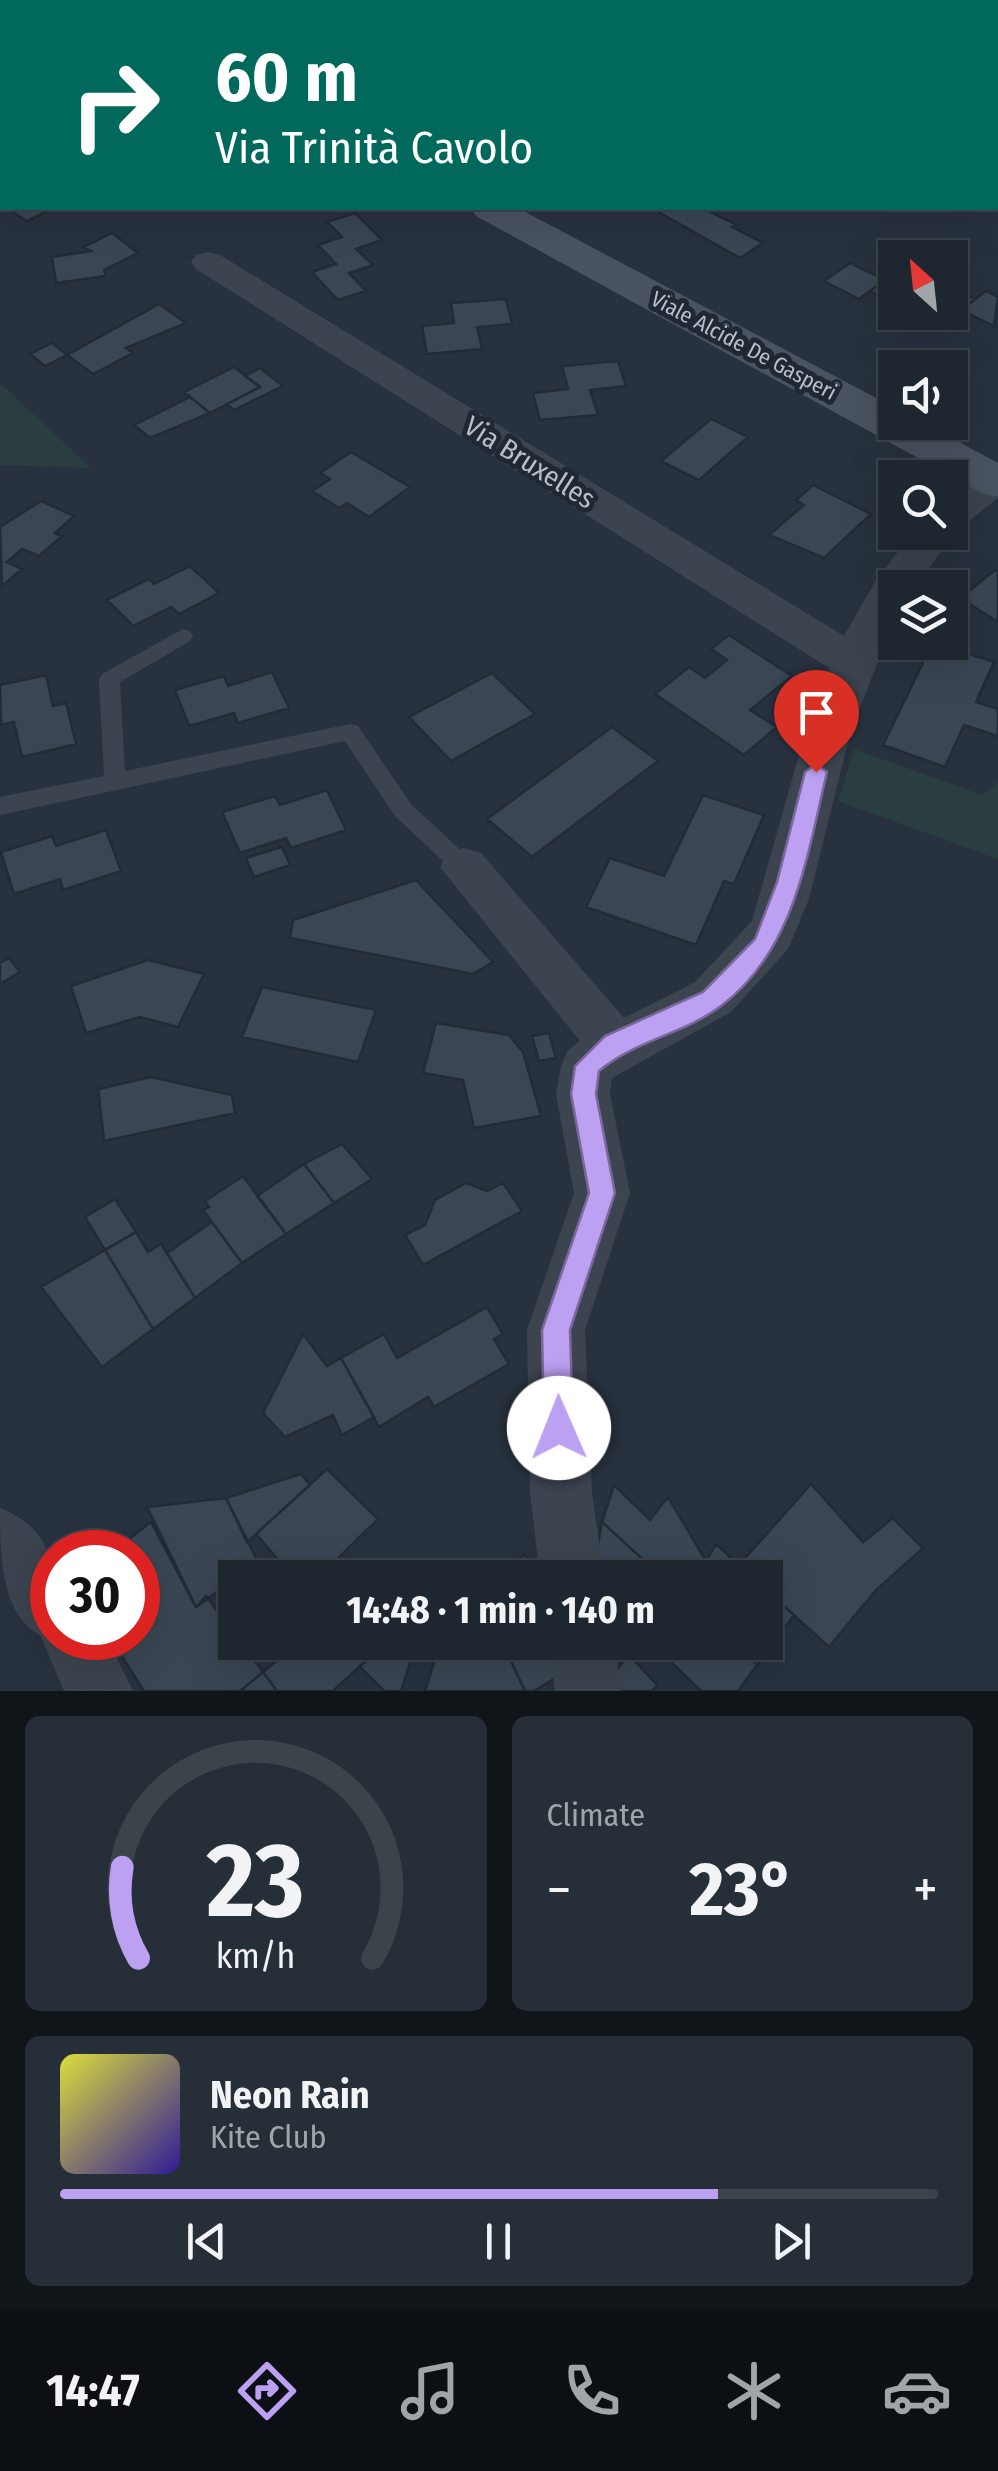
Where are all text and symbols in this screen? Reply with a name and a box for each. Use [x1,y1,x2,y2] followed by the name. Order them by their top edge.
[215,36,358,120] text: 60 m
[50,40,180,170] icon: right
[215,121,533,175] text: Via Trinità Cavolo
[878,240,968,330] north arrow
[878,240,968,660] map controls
[646,285,841,406] street label: Viale Alcide De Gasperi
[878,350,968,440] button: sound
[458,409,601,516] street label: Via Bruxelles
[878,460,968,550] button: search
[878,570,968,660] button: layers
[774,670,859,773] pin
[789,685,844,740] icon: arrive
[507,1376,611,1480] position arrow
[30,1530,160,1660] speed limit sign: 30
[346,1587,655,1633] text: 14:48 · 1 min · 140 m
[547,1796,645,1834] text: Climate
[206,1819,304,1944] text: 23
[689,1845,795,1935] text: 23°
[547,1857,571,1923] text: −
[913,1857,938,1923] text: +
[216,1935,296,1977] text: km/h
[210,2072,370,2118] text: Neon Rain
[210,2118,326,2156] text: Kite Club
[179,2214,234,2269] icon: previous
[471,2214,526,2269] icon: pause
[764,2214,819,2269] icon: next
[232,2356,302,2426] icon: directions
[395,2356,465,2426] icon: music
[557,2356,627,2426] icon: phone
[719,2356,789,2426] icon: climate
[882,2356,952,2426] icon: car
[46,2364,140,2418] text: 14:47

